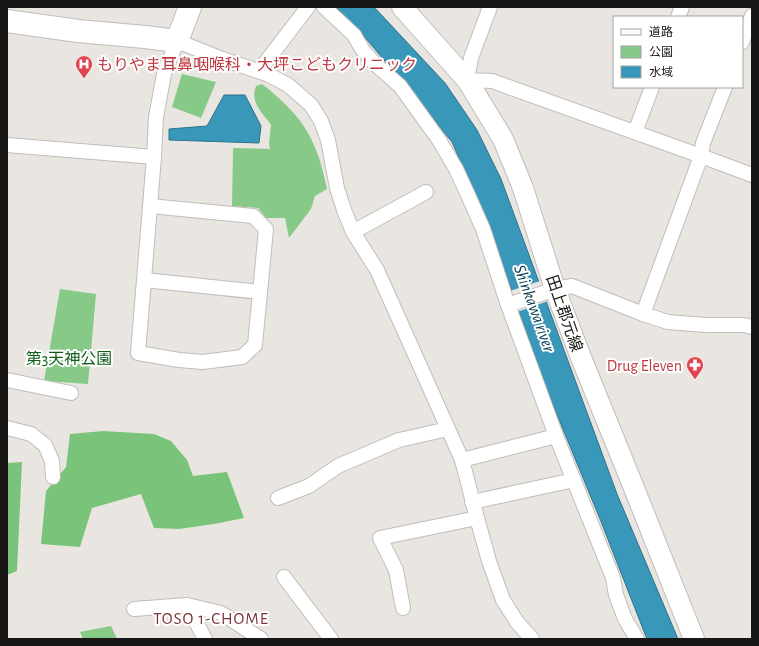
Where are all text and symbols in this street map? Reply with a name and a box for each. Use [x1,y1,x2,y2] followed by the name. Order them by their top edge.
[613,16,743,88] legend
[649,25,673,38] text: 道路
[649,46,673,58] text: 公園
[74,54,94,79] hospital icon: もりやま耳鼻咽喉科・大坪こどもクリニック
[97,56,417,73] place label: もりやま耳鼻咽喉科・大坪こどもクリニック
[649,66,673,78] text: 水域
[511,262,558,354] water label: Shinkawa river
[543,273,586,354] street label: 田上郡元線
[26,350,112,367] park label: 第3天神公園
[685,355,705,380] pharmacy icon: Drug Eleven
[607,358,682,374] place label: Drug Eleven
[153,610,269,627] district label: TOSO 1-CHOME

